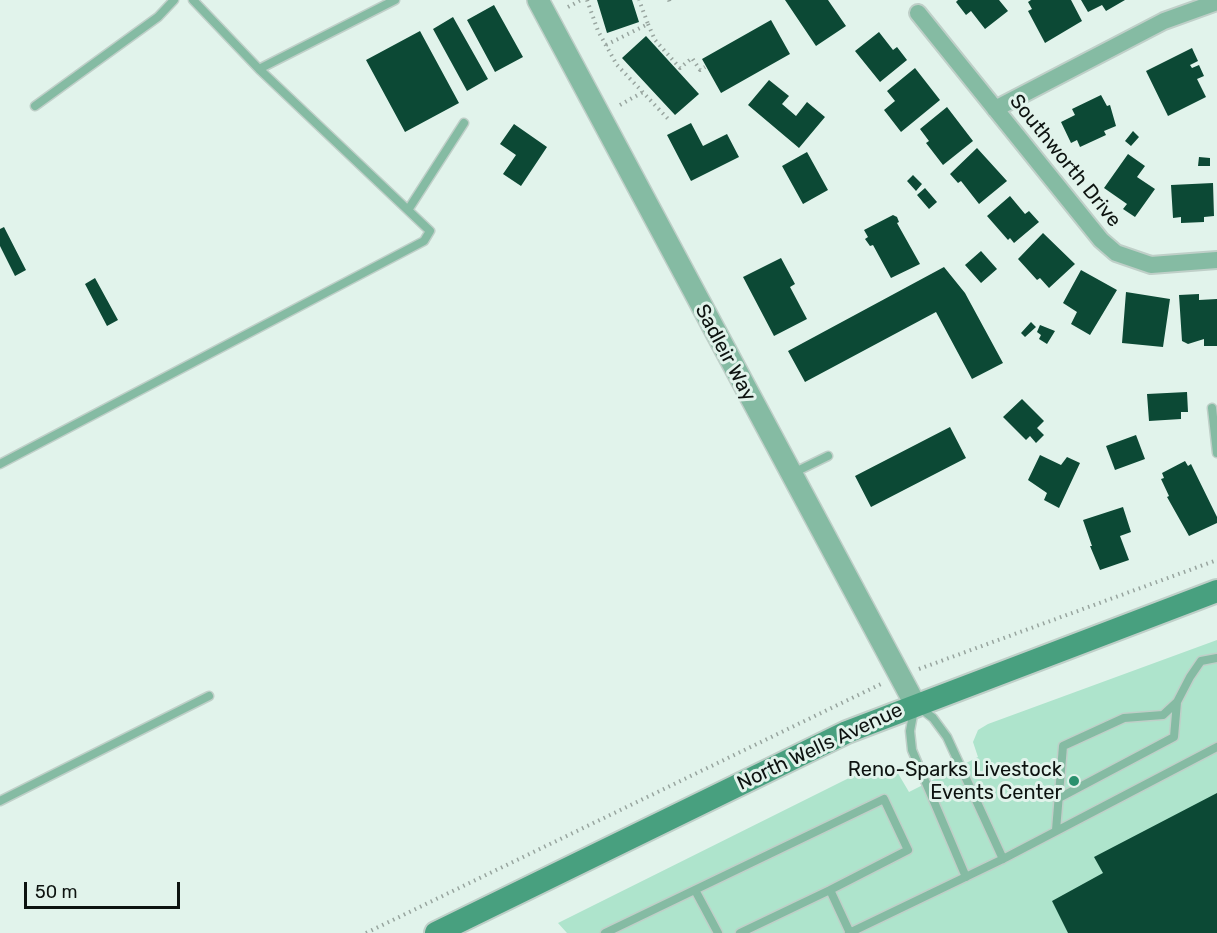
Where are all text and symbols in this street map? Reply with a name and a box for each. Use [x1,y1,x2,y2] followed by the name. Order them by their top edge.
[1004,90,1126,232] street label: Southworth Drive
[689,300,761,406] street label: Sadleir Way
[734,698,906,796] street label: North Wells Avenue
[848,758,1062,805] place label: Reno-Sparks Livestock Events Center
[1067,774,1081,788] marker: Reno-Sparks Livestock Events Center
[27,870,183,908] scale bar
[35,881,78,903] text: 50 m

